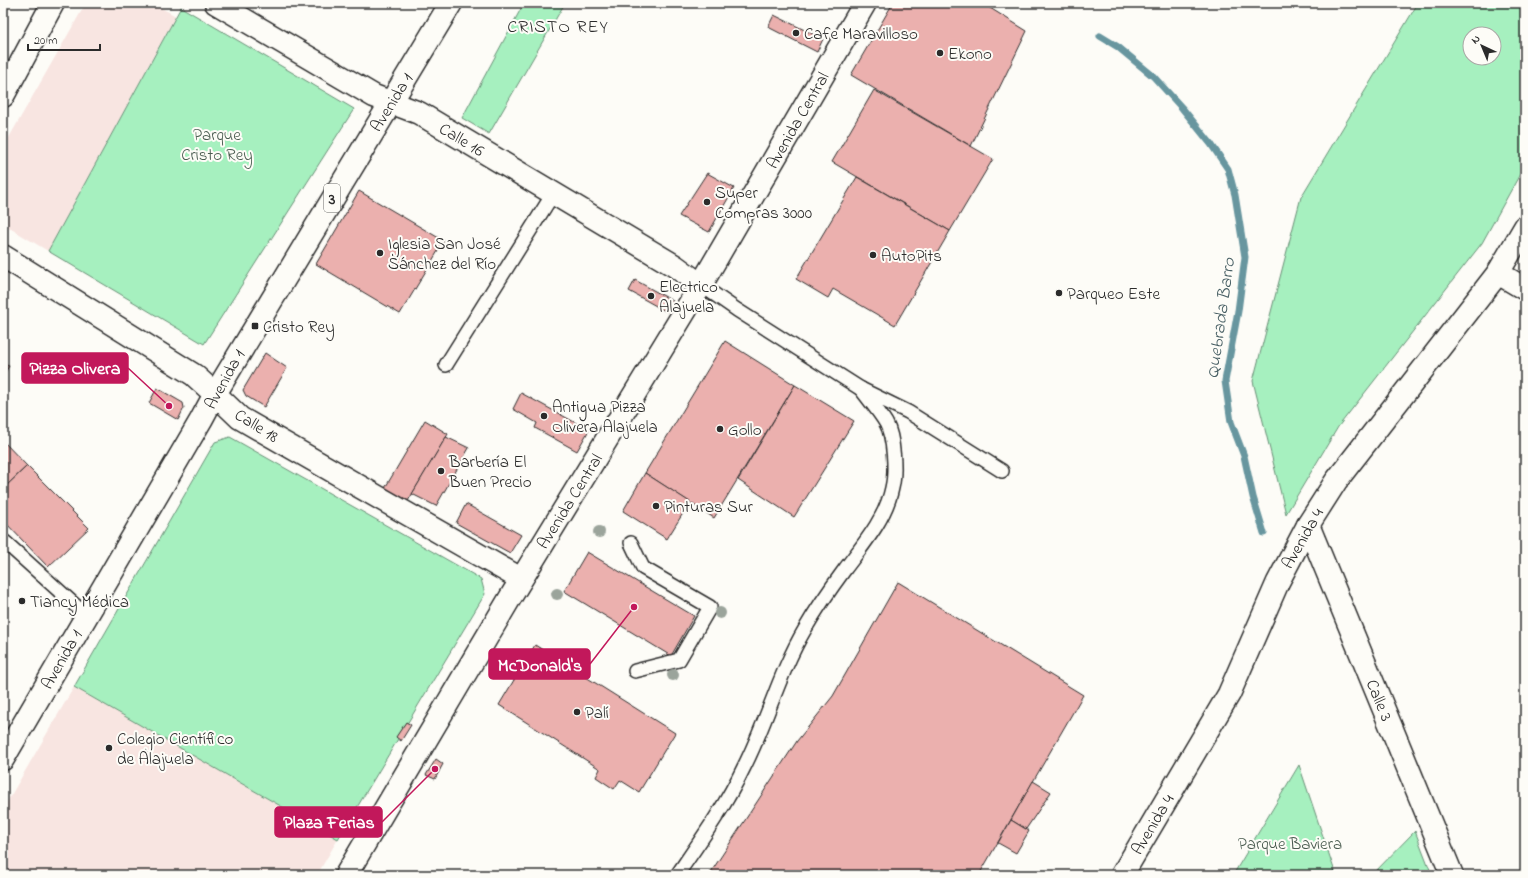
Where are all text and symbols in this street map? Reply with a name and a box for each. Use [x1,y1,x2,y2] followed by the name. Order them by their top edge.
[507,15,609,41] district label: CRISTO REY
[804,22,918,47] place label: Cafe Maravilloso
[28,26,100,52] scale bar
[1462,26,1502,66] north arrow
[791,28,801,38] marker: Cafe Maravilloso
[1468,31,1484,48] text: N
[34,32,57,50] text: 20 m
[948,42,992,67] place label: Ekono
[935,48,945,58] marker: Ekono
[364,68,420,137] street label: Avenida 1
[760,68,836,174] street label: Avenida Central
[434,117,489,164] street label: Calle 16
[181,123,253,169] park label: Parque Cristo Rey
[715,181,812,226] place label: Super Compras 3000
[324,184,340,212] road number: 3
[702,197,712,207] marker: Super Compras 3000
[388,232,501,277] place label: Iglesia San José Sánchez del Río
[881,244,942,269] place label: AutoPits
[375,248,385,258] marker: Iglesia San José Sánchez del Río
[868,250,878,260] marker: AutoPits
[1201,256,1243,380] water label: Quebrada Barro
[659,275,718,320] place label: Electrico Alajuela
[1067,282,1160,307] place label: Parqueo Este
[1054,288,1064,298] marker: Parqueo Este
[646,291,656,301] marker: Electrico Alajuela
[263,315,335,341] place label: Cristo Rey
[250,321,260,331] marker: Cristo Rey
[199,345,252,414] street label: Avenida 1
[22,353,128,383] callout: Pizza Olivera
[30,357,121,383] text: Pizza Olivera
[552,395,658,440] place label: Antigua Pizza Olivera Alajuela
[229,403,283,450] street label: Calle 18
[539,411,549,421] marker: Antigua Pizza Olivera Alajuela
[728,418,762,443] place label: Gollo
[715,424,725,434] marker: Gollo
[531,449,610,554] street label: Avenida Central
[448,450,532,495] place label: Barbería El Buen Precio
[436,466,446,476] marker: Barbería El Buen Precio
[664,495,754,520] place label: Pinturas Sur
[651,501,661,511] marker: Pinturas Sur
[1276,504,1331,574] street label: Avenida 4
[30,590,129,616] place label: Tiancy Médica
[17,596,27,606] marker: Tiancy Médica
[35,625,90,694] street label: Avenida 1
[489,649,590,679] callout: McDonald's
[498,654,582,680] text: McDonald's
[1359,676,1398,725] street label: Calle 3
[585,701,609,726] place label: Palí
[572,707,582,717] marker: Palí
[117,727,234,772] place label: Colegio Científico de Alajuela
[104,743,114,753] marker: Colegio Científico de Alajuela
[1125,790,1181,860] street label: Avenida 4
[275,807,382,837] callout: Plaza Ferias
[283,811,375,837] text: Plaza Ferias
[1238,832,1342,857] park label: Parque Baviera

